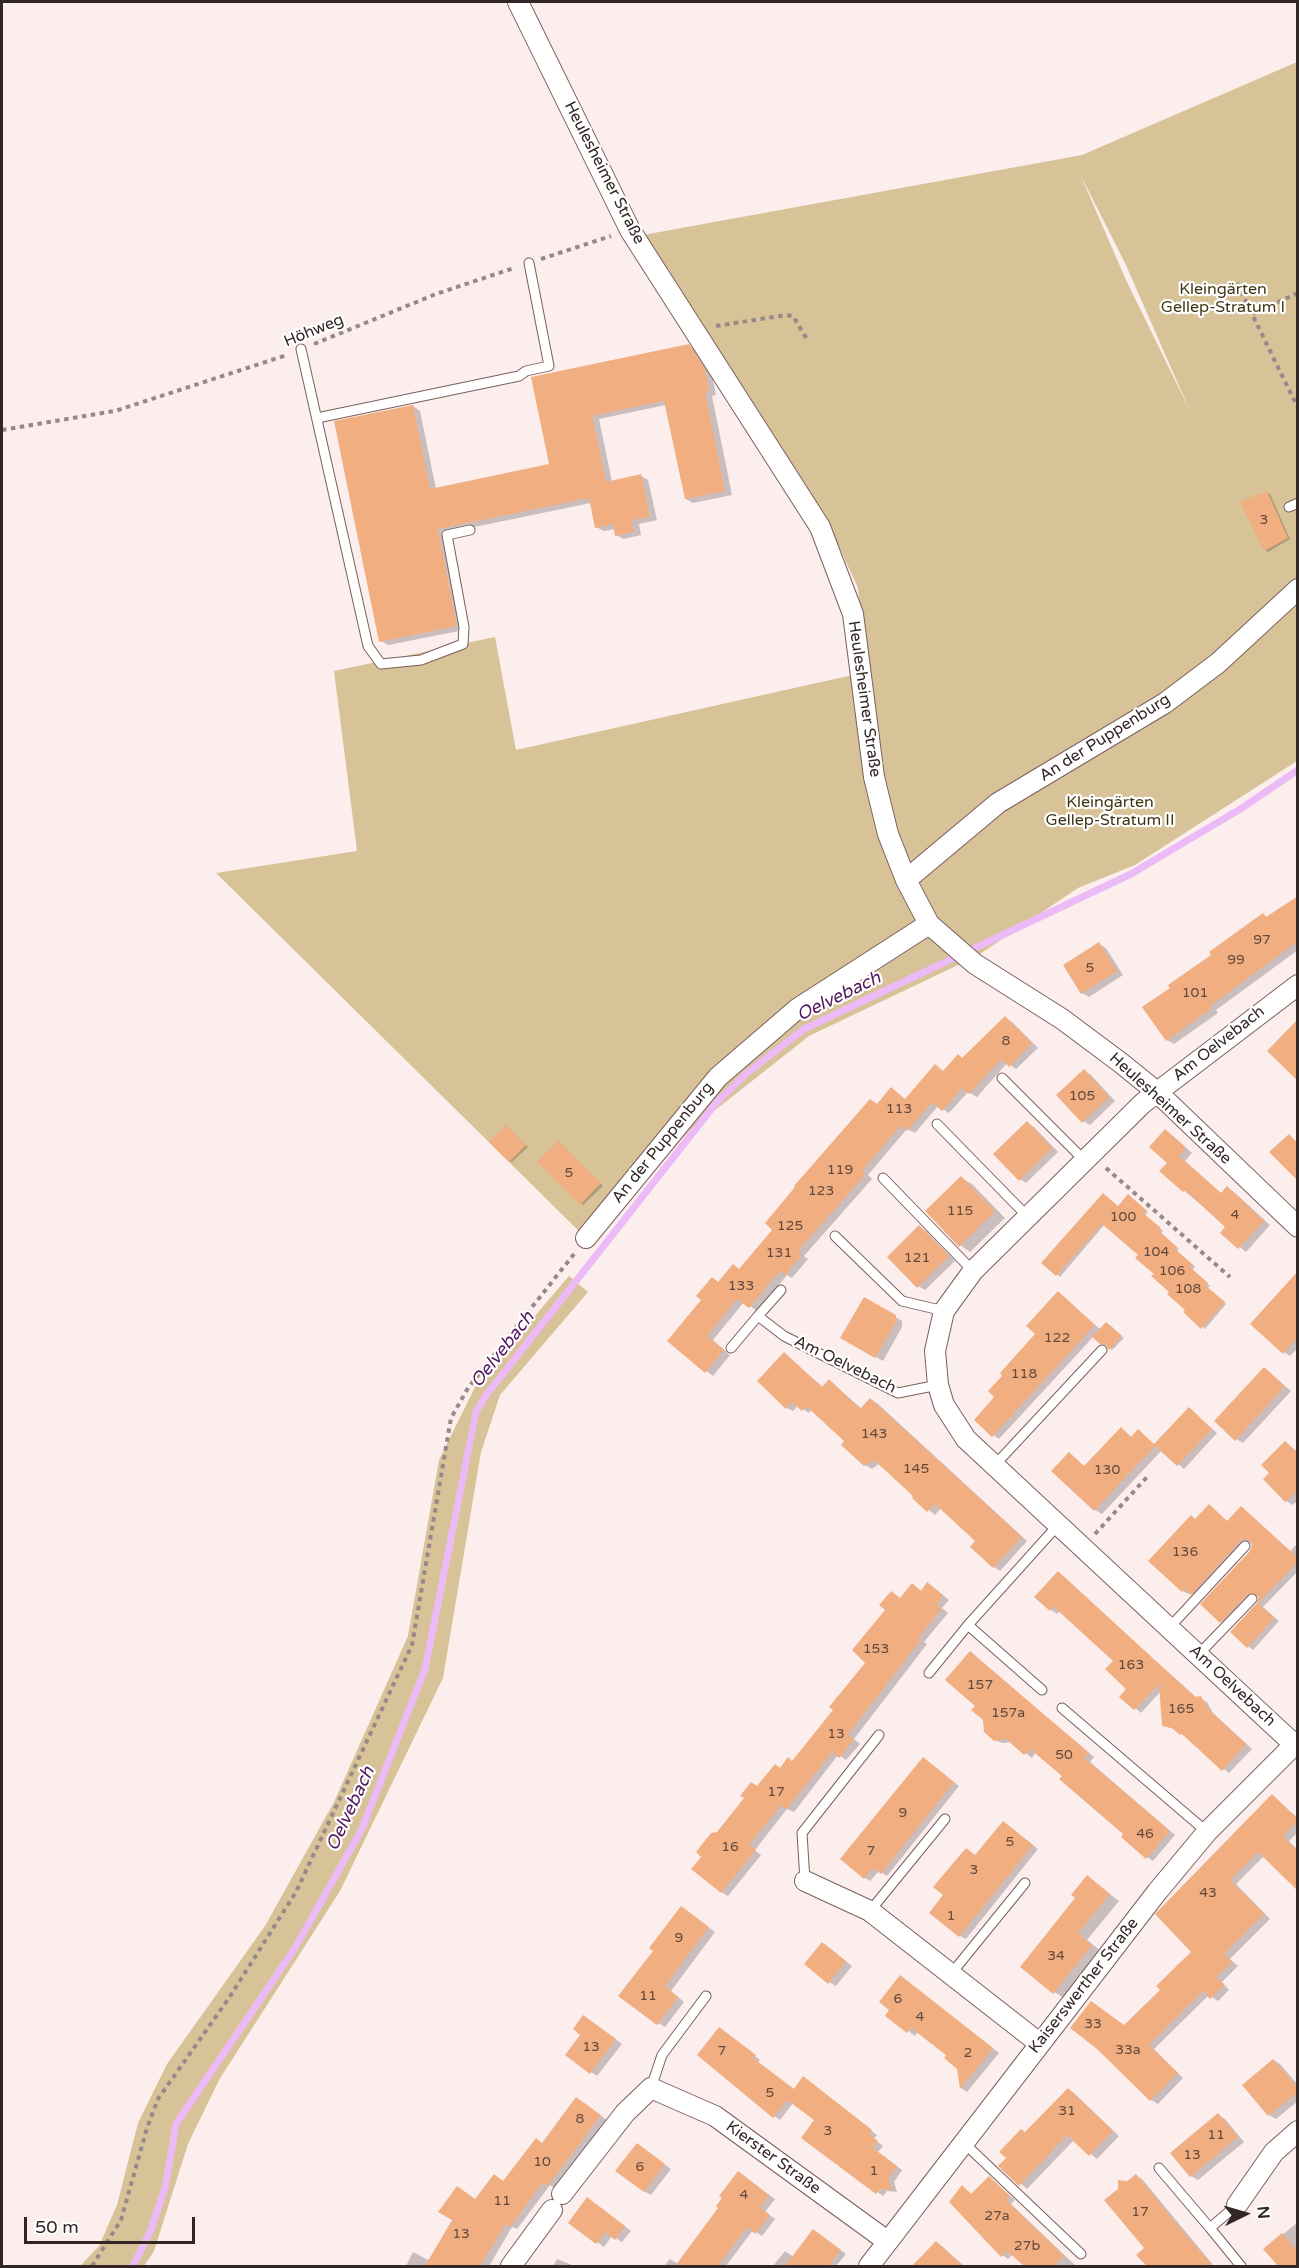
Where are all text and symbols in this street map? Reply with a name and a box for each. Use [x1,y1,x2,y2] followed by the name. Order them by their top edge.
[560,98,648,248] street label: Heulesheimer Straße
[1161,280,1285,318] park label: Kleingärten Gellep-Stratum I
[281,310,347,352] street label: Höhweg
[1260,512,1268,528] house number: 3
[844,620,884,778] street label: Heulesheimer Straße
[1036,690,1174,786] street label: An der Puppenburg
[1046,793,1174,831] park label: Kleingärten Gellep-Stratum II
[1253,932,1271,948] house number: 97
[1227,952,1245,968] house number: 99
[1086,960,1094,976] house number: 5
[794,967,884,1027] water label: Oelvebach
[1182,985,1208,1001] house number: 101
[1169,1002,1269,1086] street label: Am Oelvebach
[1002,1033,1010,1049] house number: 8
[1105,1049,1235,1169] street label: Heulesheimer Straße
[608,1079,718,1207] street label: An der Puppenburg
[1069,1088,1095,1104] house number: 105
[886,1101,912,1117] house number: 113
[827,1162,853,1178] house number: 119
[565,1165,573,1181] house number: 5
[808,1183,834,1199] house number: 123
[947,1203,973,1219] house number: 115
[1231,1207,1239,1223] house number: 4
[1110,1209,1136,1225] house number: 100
[777,1218,803,1234] house number: 125
[1143,1244,1169,1260] house number: 104
[766,1245,792,1261] house number: 131
[904,1250,930,1266] house number: 121
[1159,1263,1185,1279] house number: 106
[728,1278,754,1294] house number: 133
[1175,1281,1201,1297] house number: 108
[467,1308,539,1392] water label: Oelvebach
[1044,1330,1070,1346] house number: 122
[791,1332,899,1398] street label: Am Oelvebach
[1011,1366,1037,1382] house number: 118
[861,1426,887,1442] house number: 143
[903,1461,929,1477] house number: 145
[1094,1462,1120,1478] house number: 130
[1172,1544,1198,1560] house number: 136
[863,1641,889,1657] house number: 153
[1185,1641,1279,1731] street label: Am Oelvebach
[1118,1657,1144,1673] house number: 163
[967,1677,993,1693] house number: 157
[1168,1701,1194,1717] house number: 165
[991,1705,1025,1721] house number: 157a
[827,1726,845,1742] house number: 13
[1055,1747,1073,1763] house number: 50
[322,1763,380,1855] water label: Oelvebach
[767,1784,785,1800] house number: 17
[899,1805,907,1821] house number: 9
[1136,1826,1154,1842] house number: 46
[1006,1834,1014,1850] house number: 5
[721,1839,739,1855] house number: 16
[867,1843,875,1859] house number: 7
[970,1862,978,1878] house number: 3
[1199,1885,1217,1901] house number: 43
[947,1908,955,1924] house number: 1
[1025,1914,1143,2058] street label: Kaiserswerther Straße
[675,1930,683,1946] house number: 9
[1047,1948,1065,1964] house number: 34
[639,1988,657,2004] house number: 11
[894,1991,902,2007] house number: 6
[916,2009,924,2025] house number: 4
[1084,2016,1102,2032] house number: 33
[582,2039,600,2055] house number: 13
[1115,2042,1141,2058] house number: 33a
[718,2043,726,2059] house number: 7
[964,2045,972,2061] house number: 2
[766,2085,774,2101] house number: 5
[1058,2103,1076,2119] house number: 31
[576,2111,584,2127] house number: 8
[722,2117,824,2199] street label: Kierster Straße
[824,2123,832,2139] house number: 3
[1207,2127,1225,2143] house number: 11
[1183,2147,1201,2163] house number: 13
[533,2154,551,2170] house number: 10
[636,2159,644,2175] house number: 6
[870,2163,878,2179] house number: 1
[1215,2184,1275,2244] north arrow
[740,2187,748,2203] house number: 4
[493,2193,511,2209] house number: 11
[1131,2204,1149,2220] house number: 17
[27,2205,198,2243] scale bar
[1252,2205,1273,2220] text: N
[984,2208,1010,2224] house number: 27a
[35,2216,79,2238] text: 50 m
[452,2226,470,2242] house number: 13
[1014,2238,1040,2254] house number: 27b

